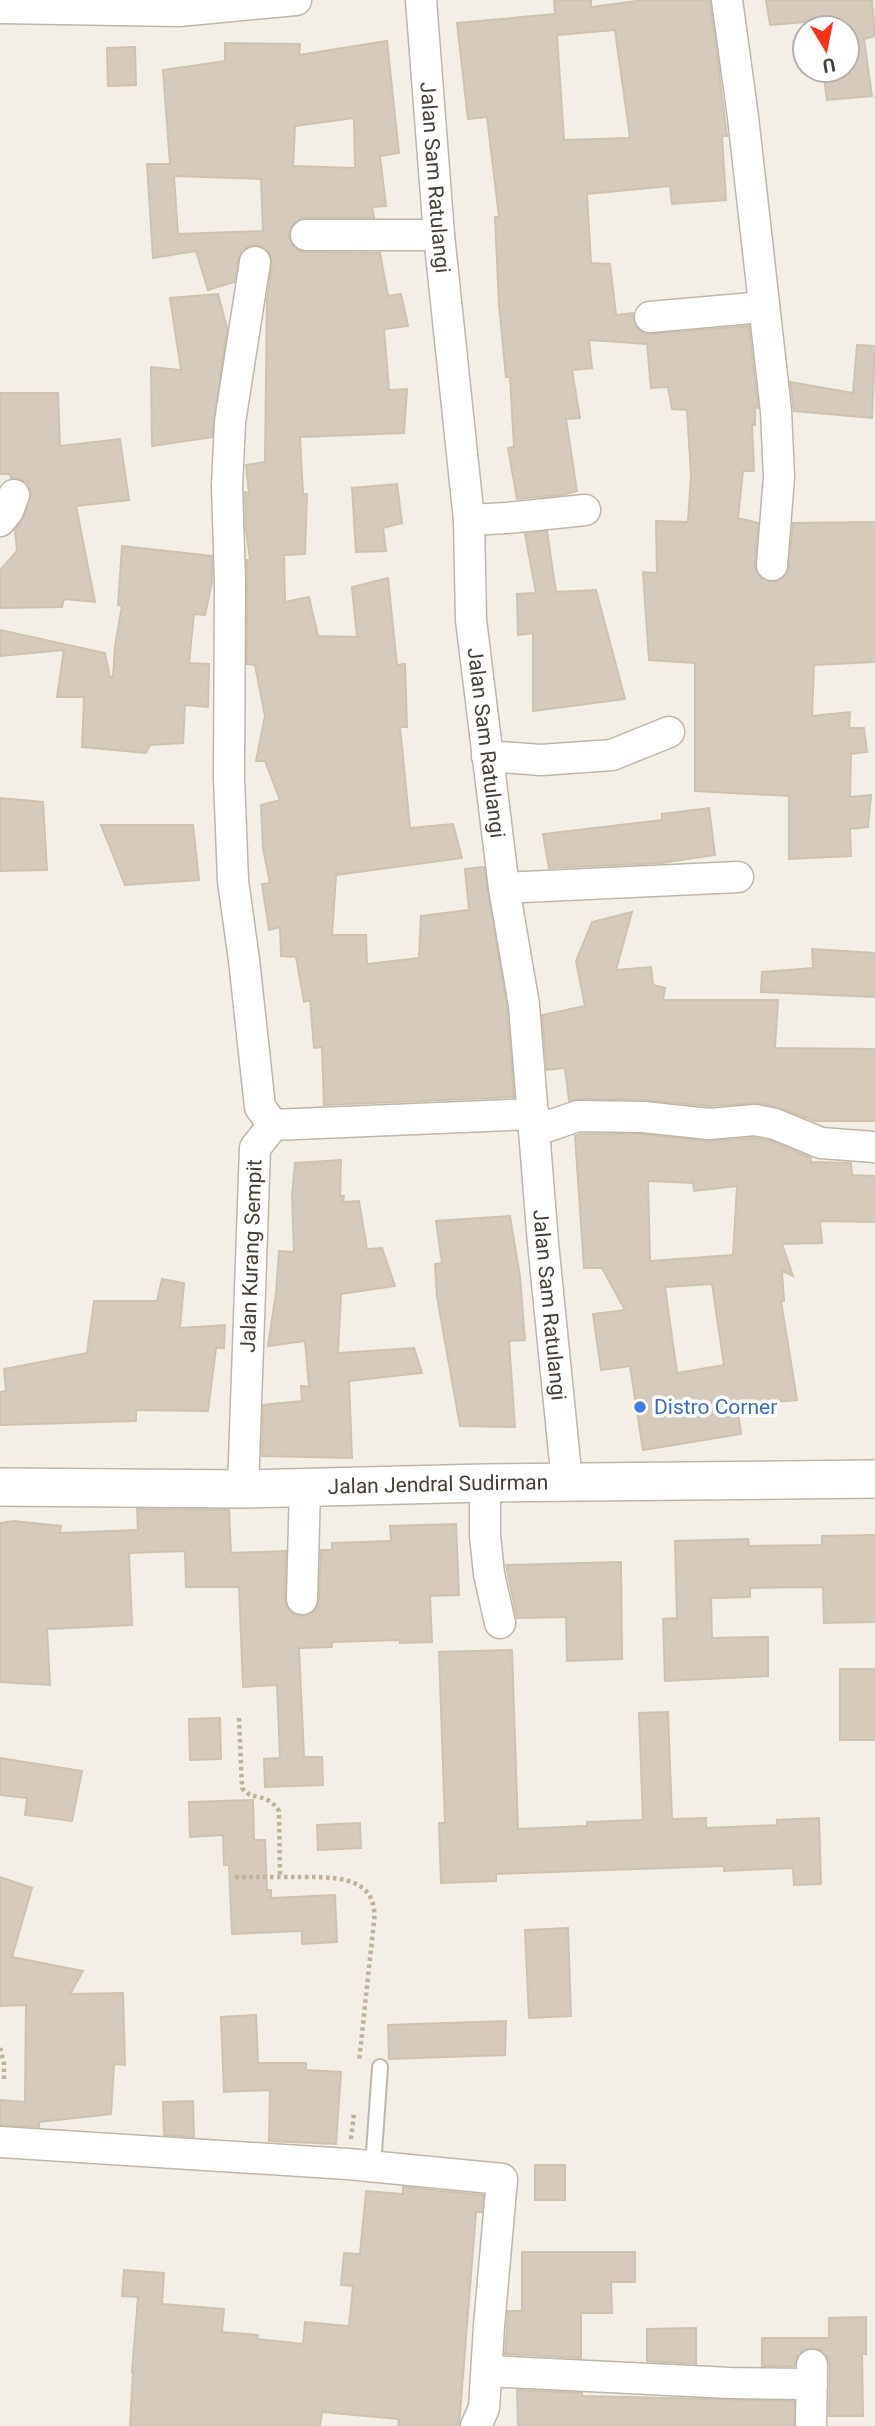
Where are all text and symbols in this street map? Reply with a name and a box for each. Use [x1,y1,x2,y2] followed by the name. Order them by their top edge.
[791,14,861,84] north arrow
[821,53,837,78] text: U
[415,81,455,274] street label: Jalan Sam Ratulangi
[462,646,510,839] street label: Jalan Sam Ratulangi
[236,1159,267,1353] street label: Jalan Kurang Sempit
[528,1208,571,1402] street label: Jalan Sam Ratulangi
[654,1395,777,1419] place label: Distro Corner
[632,1399,648,1415] marker: Distro Corner
[327,1470,548,1499] street label: Jalan Jendral Sudirman

